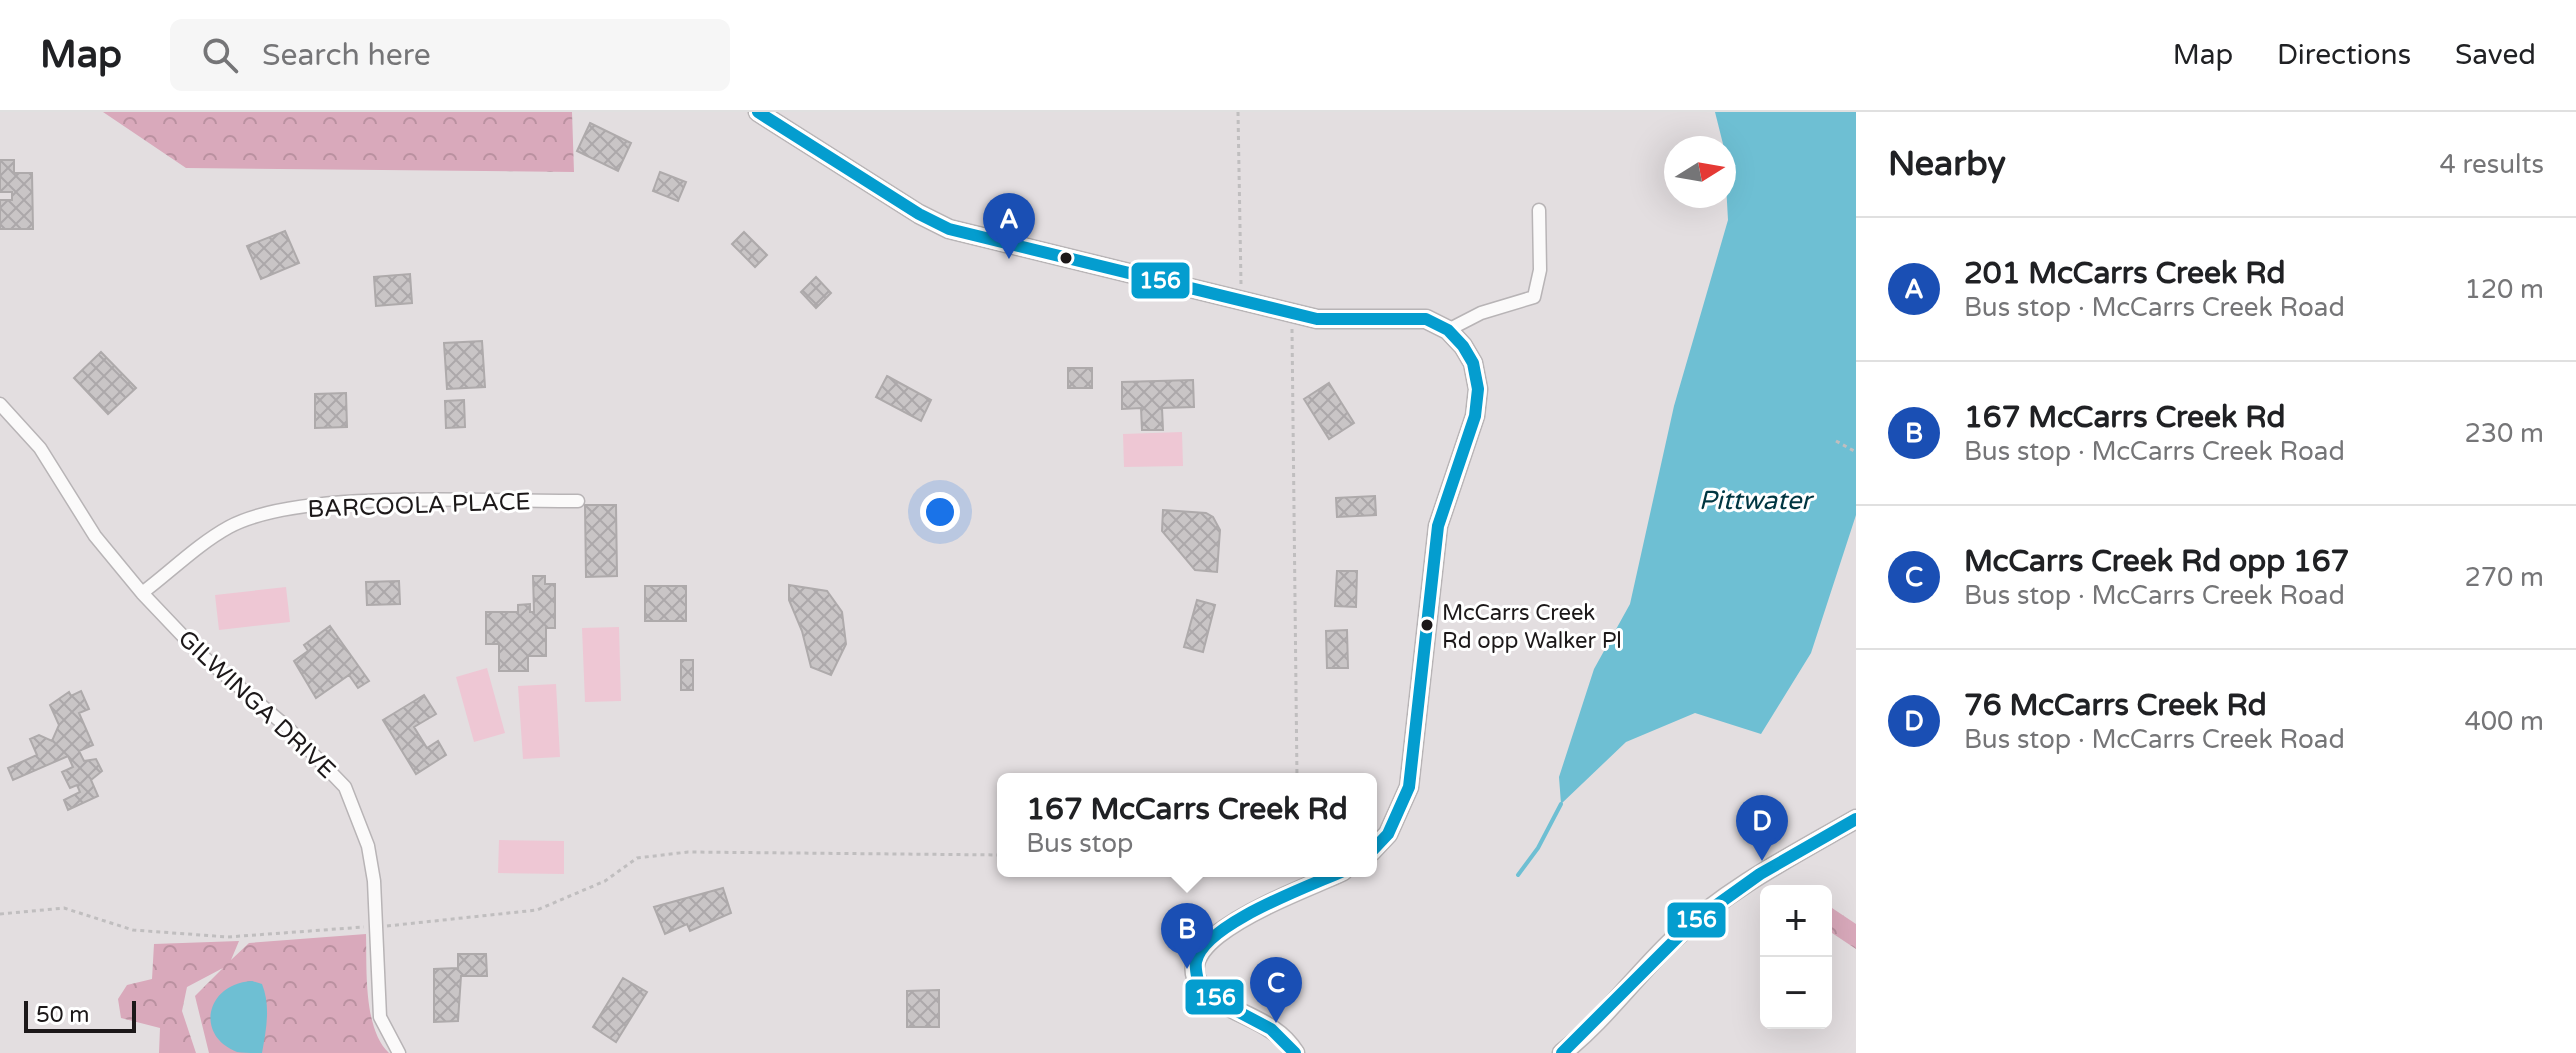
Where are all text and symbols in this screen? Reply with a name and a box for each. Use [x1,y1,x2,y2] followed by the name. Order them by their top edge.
[170,19,730,91] search box
[40,32,122,78] text: Map
[198,33,242,77] icon: search
[262,37,431,74] text: Search here
[2173,38,2233,72] text: Map
[2277,38,2411,72] text: Directions
[2455,38,2536,72] text: Saved
[1664,136,1736,208] north arrow
[1888,144,2006,185] text: Nearby
[2439,149,2544,180] text: 4 results
[983,193,1035,259] pin: A
[1058,250,1074,266] unlabelled marker
[1964,255,2286,292] text: 201 McCarrs Creek Rd
[1130,261,1191,300] line badge: 156
[1139,268,1181,294] text: 156
[1904,274,1924,305] text: A
[2464,274,2544,305] text: 120 m
[1964,292,2345,323] text: Bus stop · McCarrs Creek Road
[1964,399,2286,436] text: 167 McCarrs Creek Rd
[1905,418,1923,449] text: B
[2464,418,2544,449] text: 230 m
[1964,436,2345,467] text: Bus stop · McCarrs Creek Road
[1699,485,1814,516] water label: Pittwater
[307,487,531,524] street label: BARCOOLA PLACE
[920,492,960,532] your location
[1964,543,2349,580] text: McCarrs Creek Rd opp 167
[1905,562,1923,593] text: C
[2464,562,2544,593] text: 270 m
[1964,580,2345,611] text: Bus stop · McCarrs Creek Road
[1442,600,1622,654] place label: McCarrs Creek Rd opp Walker Pl
[1419,617,1435,633] marker: McCarrs Creek Rd opp Walker Pl
[172,624,341,785] street label: GILWINGA DRIVE
[1964,687,2267,724] text: 76 McCarrs Creek Rd
[1904,706,1924,737] text: D
[2464,706,2544,737] text: 400 m
[1964,724,2345,755] text: Bus stop · McCarrs Creek Road
[997,773,1377,877] popup
[1026,791,1348,828] text: 167 McCarrs Creek Rd
[1736,795,1788,861] pin: D
[1026,828,1134,859] text: Bus stop
[1760,885,1832,1029] map controls
[1760,885,1832,957] button: +
[1666,901,1727,939] line badge: 156
[1161,903,1213,969] pin: B
[1675,907,1717,933] text: 156
[1250,957,1302,1023] pin: C
[1760,957,1832,1029] button: −
[1184,978,1245,1016] line badge: 156
[1194,985,1236,1011] text: 156
[24,997,136,1033] scale bar
[36,1002,90,1028] text: 50 m

